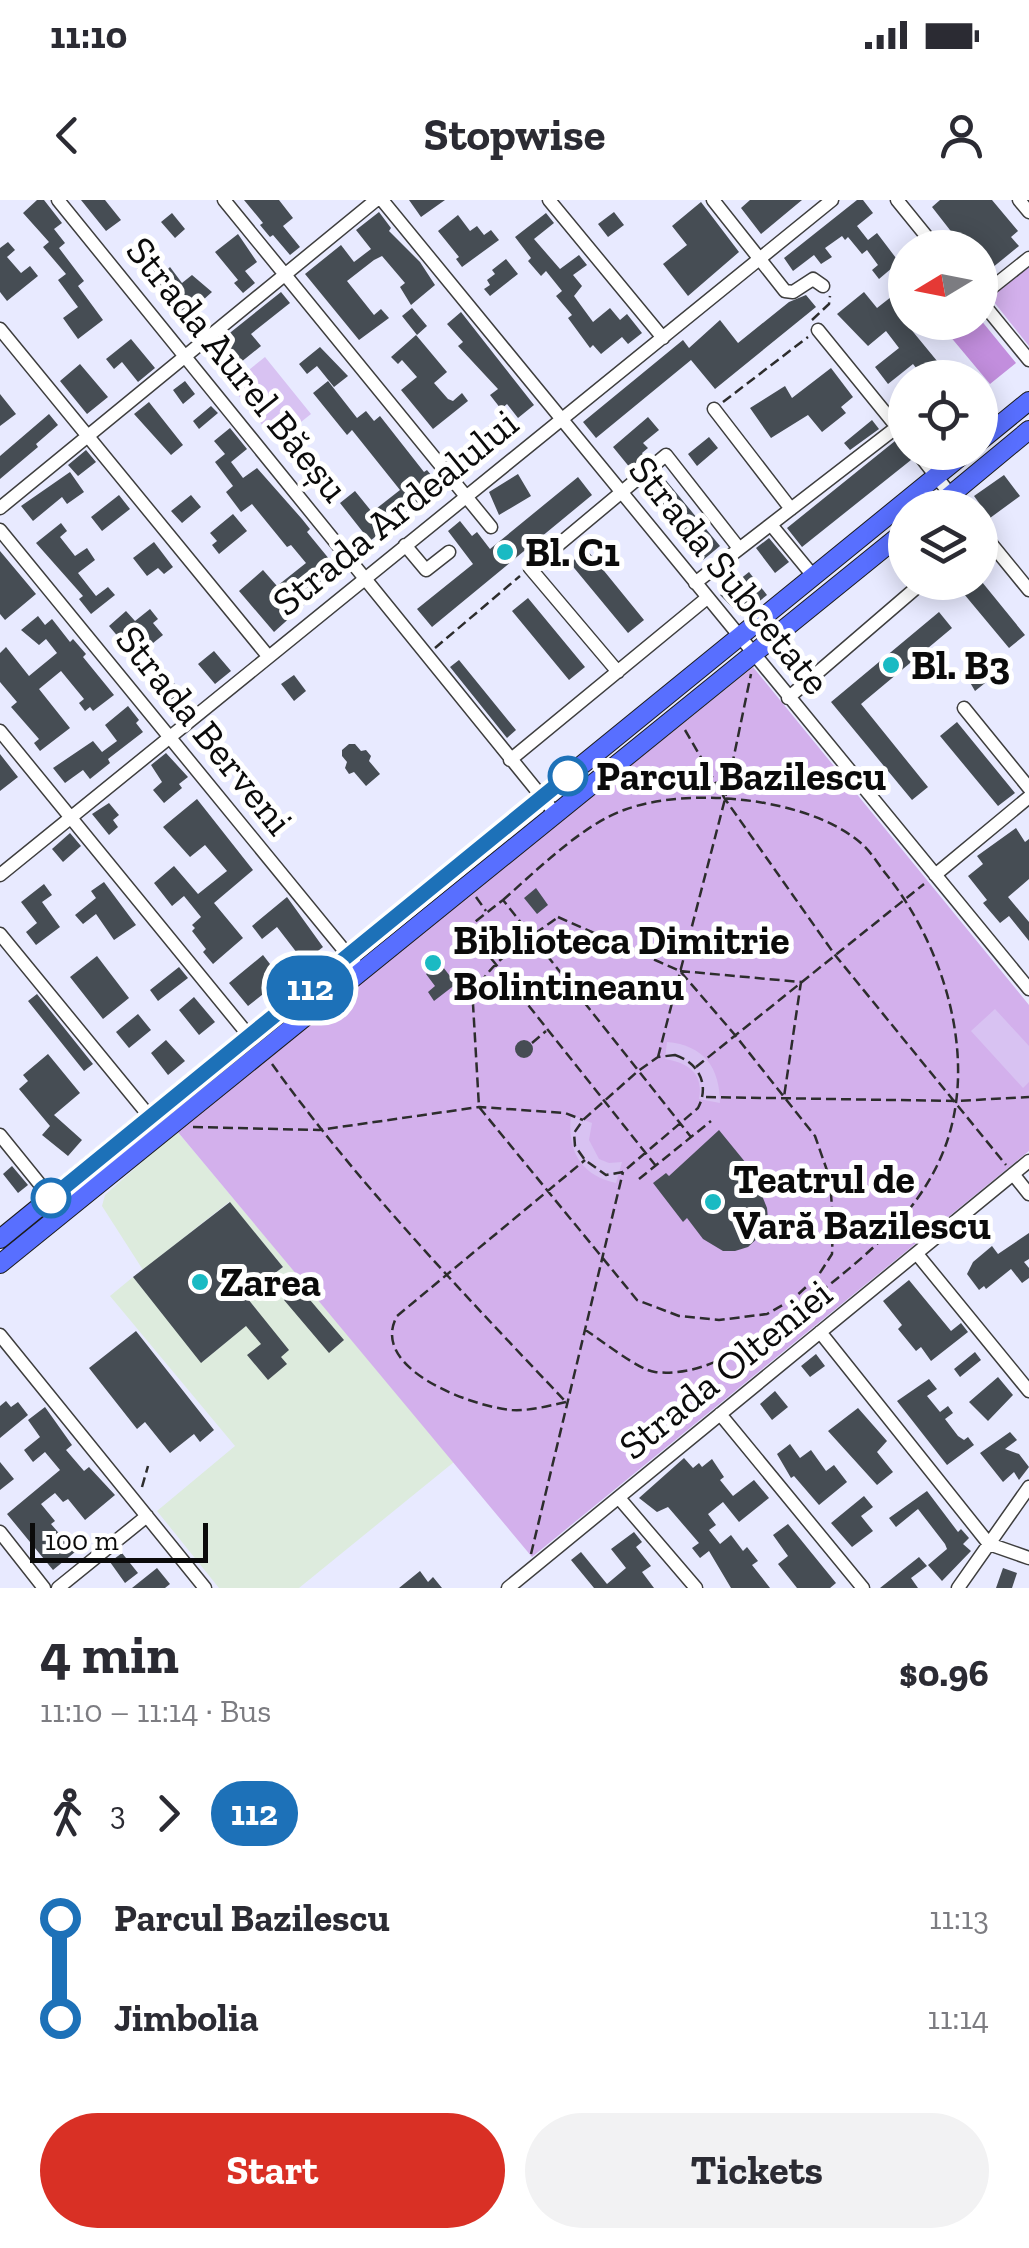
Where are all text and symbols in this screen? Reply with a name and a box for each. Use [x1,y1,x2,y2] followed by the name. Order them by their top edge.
[50,12,127,58] text: 11:10
[40,108,95,163] icon: back
[424,108,605,162] text: Stopwise
[934,108,989,163] icon: person
[117,227,359,511] street label: Strada Aurel Băeșu
[888,230,998,340] north arrow
[888,230,998,600] map controls
[888,360,998,470] button: locate
[263,398,527,626] street label: Strada Ardealului
[619,446,841,704] street label: Strada Subcetate
[888,490,998,600] button: layers
[525,528,620,576] place label: Bl. C1
[494,541,516,563] marker: Bl. C1
[106,616,304,844] street label: Strada Berveni
[911,641,1010,689] place label: Bl. B3
[880,654,902,676] marker: Bl. B3
[596,752,886,800] place label: Parcul Bazilescu
[549,757,587,795] marker: Parcul Bazilescu
[453,916,790,1010] place label: Biblioteca Dimitrie Bolintineanu
[422,952,444,974] marker: Biblioteca Dimitrie Bolintineanu
[252,956,368,1020] line badge: 112
[286,967,334,1009] text: 112
[733,1155,991,1249] place label: Teatrul de Vară Bazilescu
[32,1179,70,1217] unlabelled marker
[702,1191,724,1213] marker: Teatrul de Vară Bazilescu
[220,1258,321,1306] place label: Zarea
[609,1269,841,1469] street label: Strada Olteniei
[189,1271,211,1293] marker: Zarea
[30,1518,208,1562] scale bar
[45,1524,119,1557] text: 100 m
[40,1621,179,1687] text: 4 min
[899,1650,989,1696] text: $0.96
[40,1692,271,1730] text: 11:10 – 11:14 · Bus
[40,1786,95,1841] icon: walk
[141,1786,196,1841] icon: forward
[231,1792,278,1834] text: 112
[110,1794,126,1832] text: 3
[114,1895,390,1941] text: Parcul Bazilescu
[929,1899,989,1937] text: 11:13
[114,1995,259,2041] text: Jimbolia
[928,1999,989,2037] text: 11:14
[40,2113,505,2228] button: Start
[525,2113,989,2228] button: Tickets

